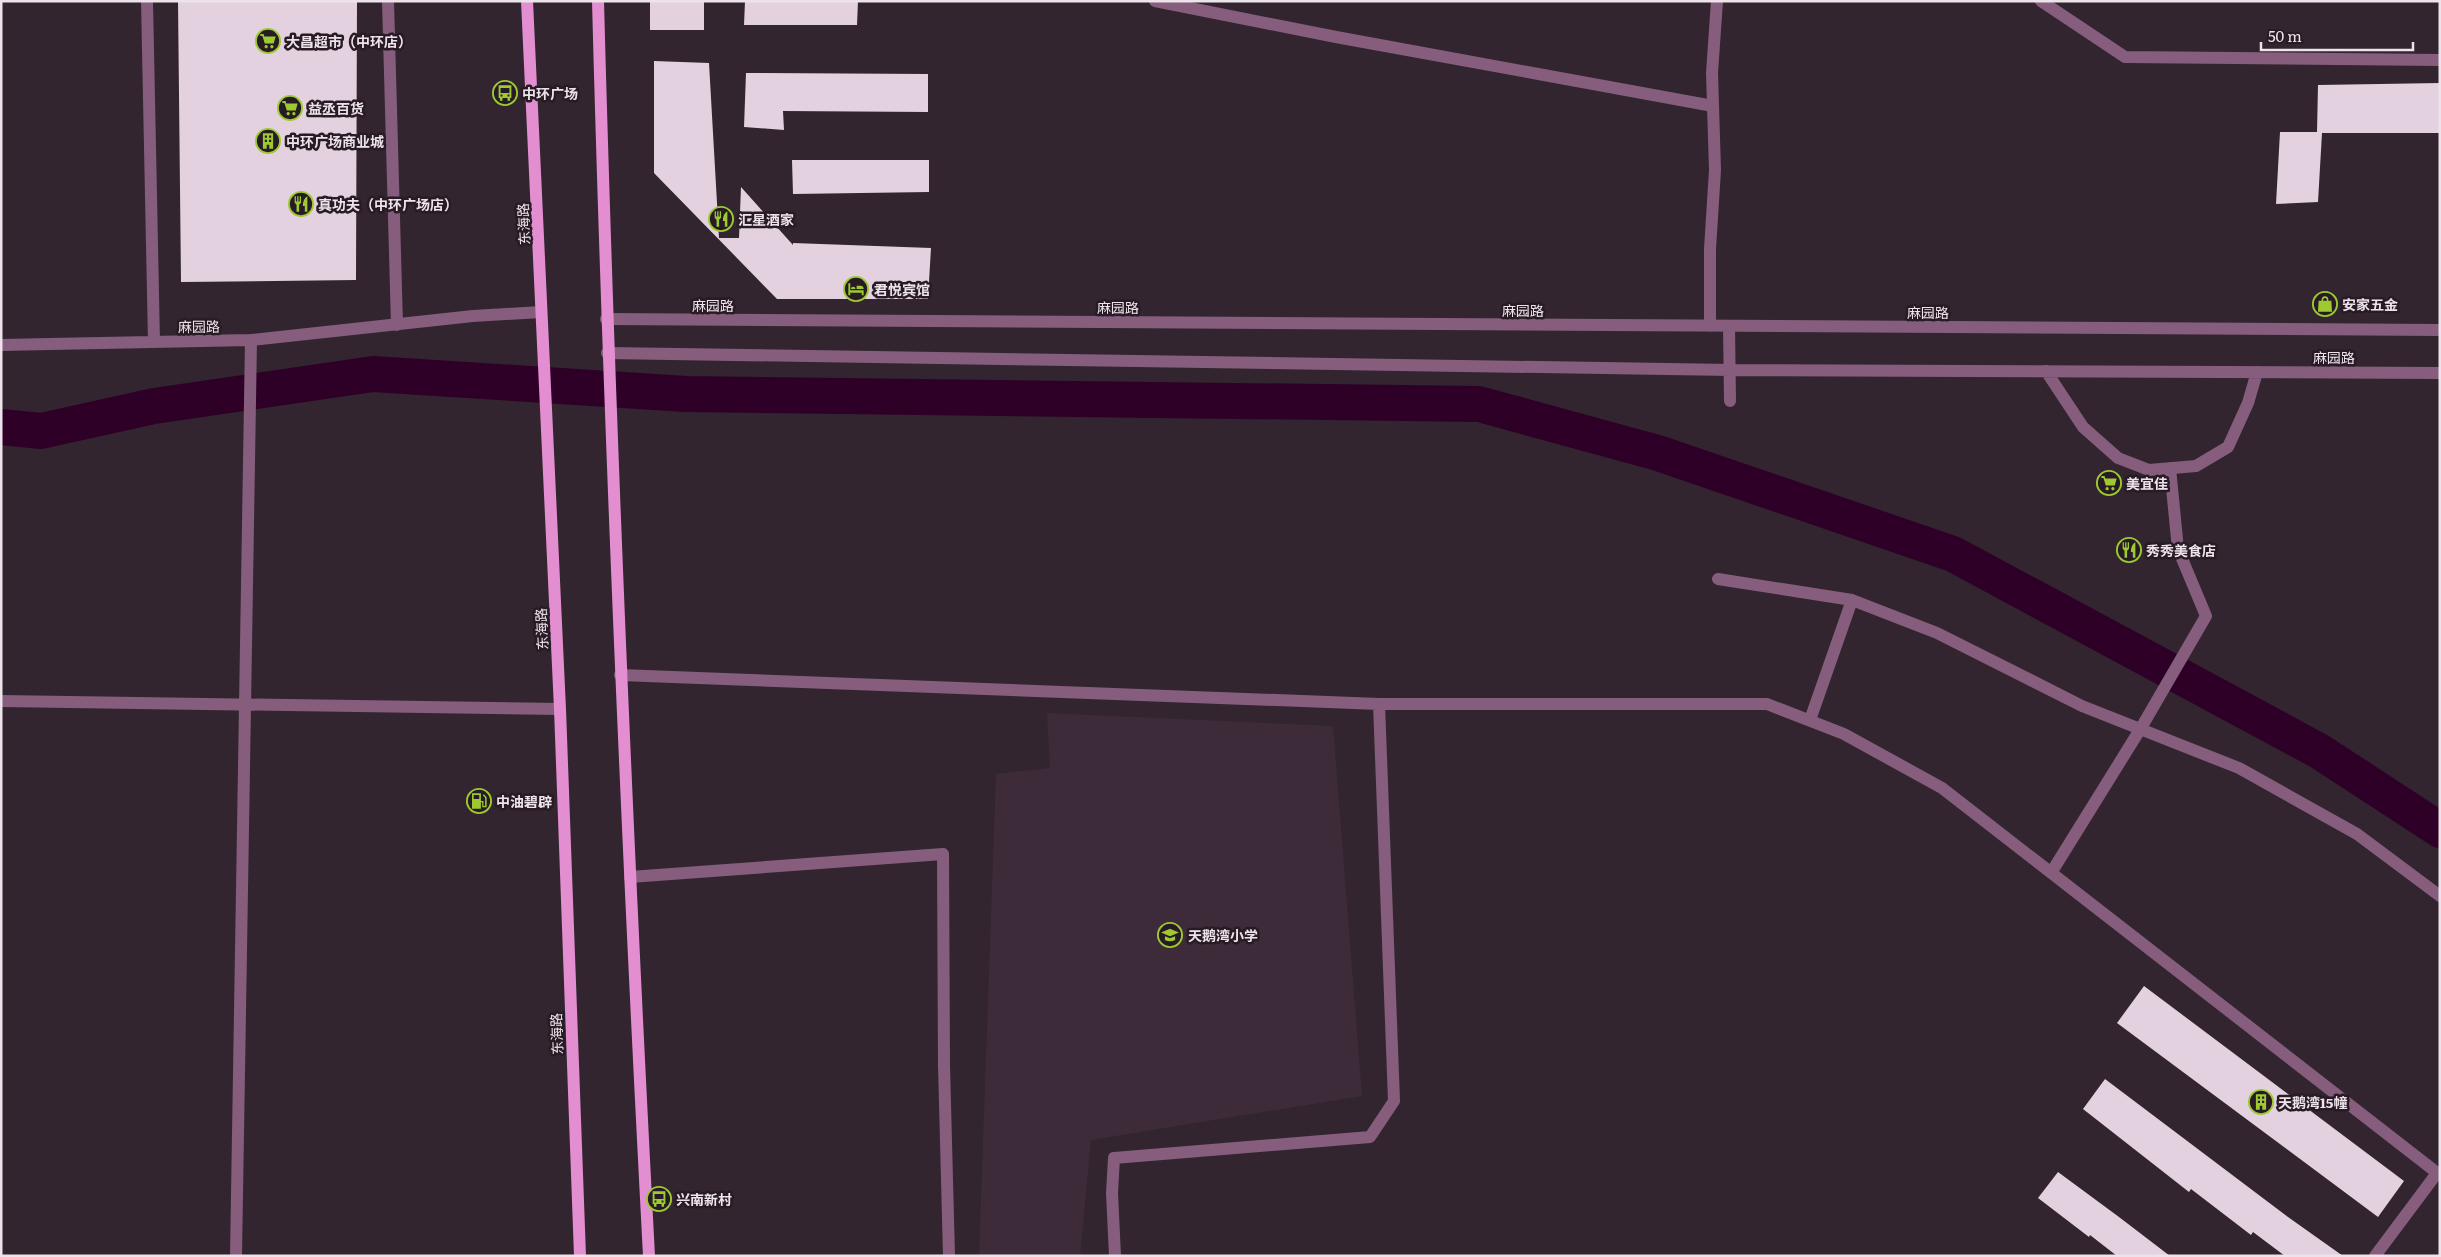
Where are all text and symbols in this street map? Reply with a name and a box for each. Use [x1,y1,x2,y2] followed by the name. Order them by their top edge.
[2261,20,2414,52] scale bar
[2268,24,2302,47] text: 50 m
[255,28,281,54] supermarket icon: 大昌超市（中环店）
[286,31,412,51] place label: 大昌超市（中环店）
[492,80,518,106] bus stop icon: 中环广场
[522,83,578,103] place label: 中环广场
[277,95,303,121] supermarket icon: 益丞百货
[308,98,364,118] place label: 益丞百货
[255,128,281,154] building icon: 中环广场商业城
[286,131,384,151] place label: 中环广场商业城
[288,191,314,217] restaurant icon: 真功夫（中环广场店）
[318,194,458,214] place label: 真功夫（中环广场店）
[512,203,534,245] street label: 东海路
[708,206,734,232] restaurant icon: 汇星酒家
[738,209,794,229] place label: 汇星酒家
[843,276,869,302] hotel icon: 君悦宾馆
[874,279,930,299] place label: 君悦宾馆
[2312,291,2338,317] shop icon: 安家五金
[2342,294,2398,314] place label: 安家五金
[692,295,734,315] street label: 麻园路
[1097,297,1139,317] street label: 麻园路
[1502,300,1544,320] street label: 麻园路
[1907,302,1949,322] street label: 麻园路
[178,316,220,336] street label: 麻园路
[2313,347,2355,367] street label: 麻园路
[2096,470,2122,496] supermarket icon: 美宜佳
[2126,473,2168,493] place label: 美宜佳
[2116,537,2142,563] restaurant icon: 秀秀美食店
[2146,540,2216,560] place label: 秀秀美食店
[530,608,552,650] street label: 东海路
[466,788,492,814] fuel station icon: 中油碧辟
[496,791,552,811] place label: 中油碧辟
[1157,922,1183,948] school or university icon: 天鹅湾小学
[1188,925,1258,945] place label: 天鹅湾小学
[545,1013,567,1055] street label: 东海路
[2248,1089,2274,1115] building icon: 天鹅湾15幢
[2278,1092,2347,1112] place label: 天鹅湾15幢
[646,1186,672,1212] bus stop icon: 兴南新村
[676,1189,732,1209] place label: 兴南新村

